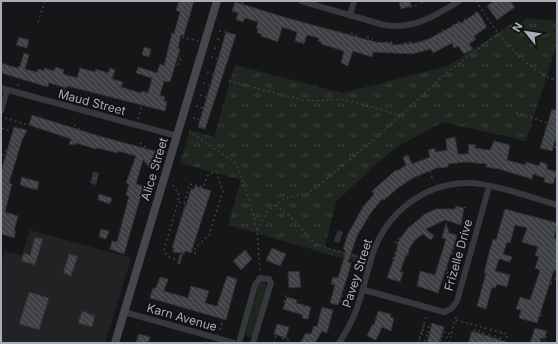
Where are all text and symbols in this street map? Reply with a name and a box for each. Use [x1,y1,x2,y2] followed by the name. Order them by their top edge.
[506,12,546,52] north arrow
[509,20,525,34] text: N
[57,86,127,118] street label: Maud Street
[137,136,171,202] street label: Alice Street
[441,217,475,293] street label: Frizelle Drive
[339,237,375,309] street label: Pavey Street
[145,300,219,334] street label: Karn Avenue

